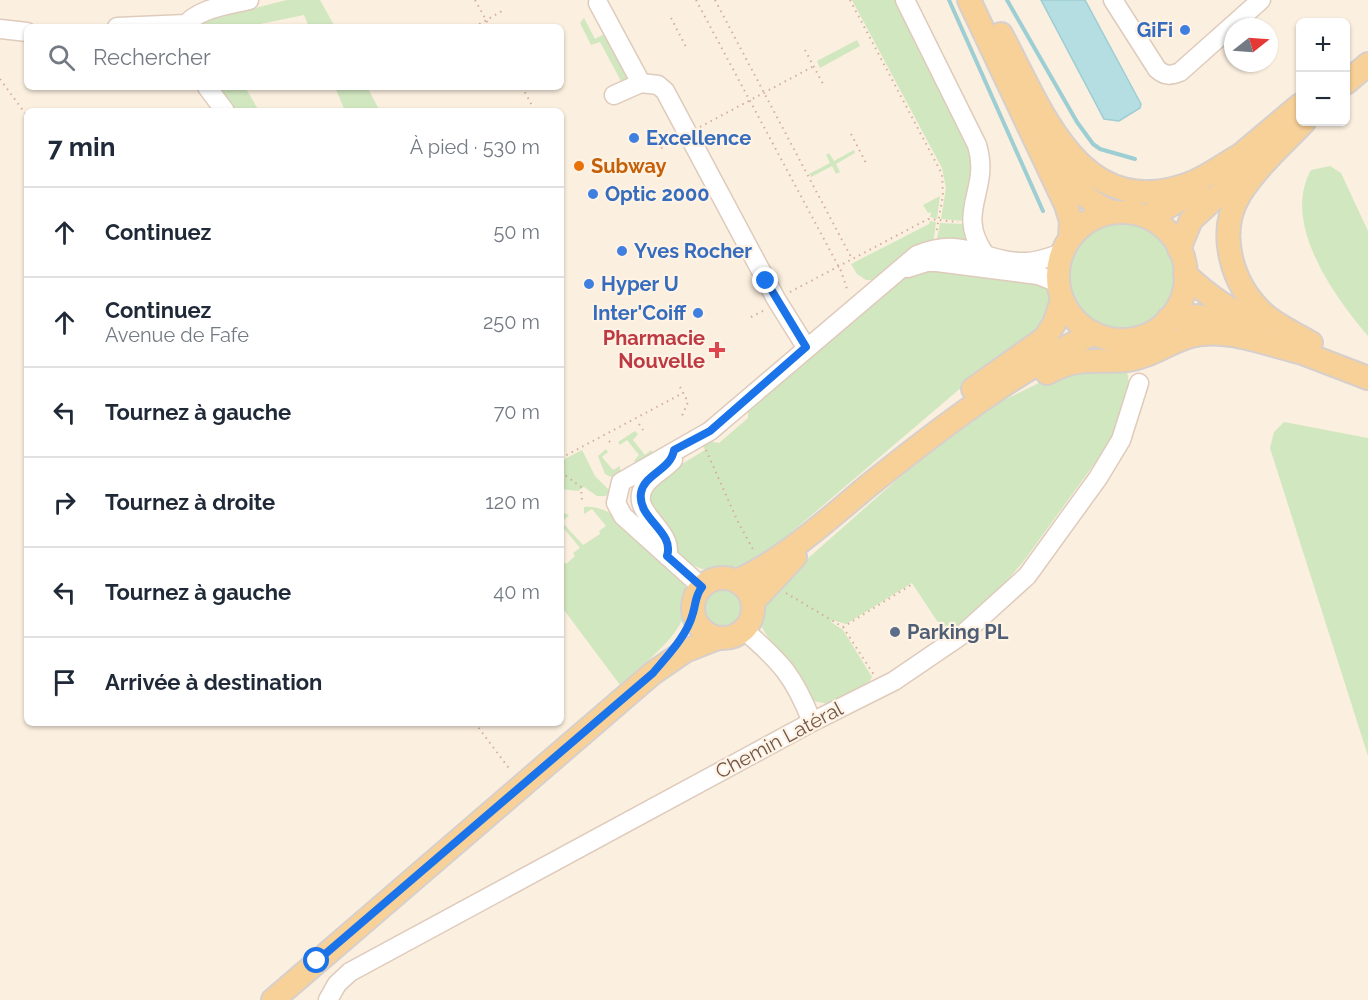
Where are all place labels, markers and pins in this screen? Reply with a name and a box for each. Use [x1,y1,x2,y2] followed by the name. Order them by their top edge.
[1137,18,1173,42] place label: GiFi
[1178,23,1192,37] marker: GiFi
[646,126,751,150] place label: Excellence
[627,131,641,145] marker: Excellence
[591,154,667,178] place label: Subway
[572,159,586,173] marker: Subway
[605,182,710,206] place label: Optic 2000
[586,187,600,201] marker: Optic 2000
[634,239,752,263] place label: Yves Rocher
[615,244,629,258] marker: Yves Rocher
[601,272,679,296] place label: Hyper U
[582,277,596,291] marker: Hyper U
[593,301,687,325] place label: Inter'Coiff
[691,306,705,320] marker: Inter'Coiff
[603,326,705,373] place label: Pharmacie Nouvelle
[710,343,724,357] marker: Pharmacie Nouvelle
[907,620,1009,644] place label: Parking PL
[888,625,902,639] marker: Parking PL

